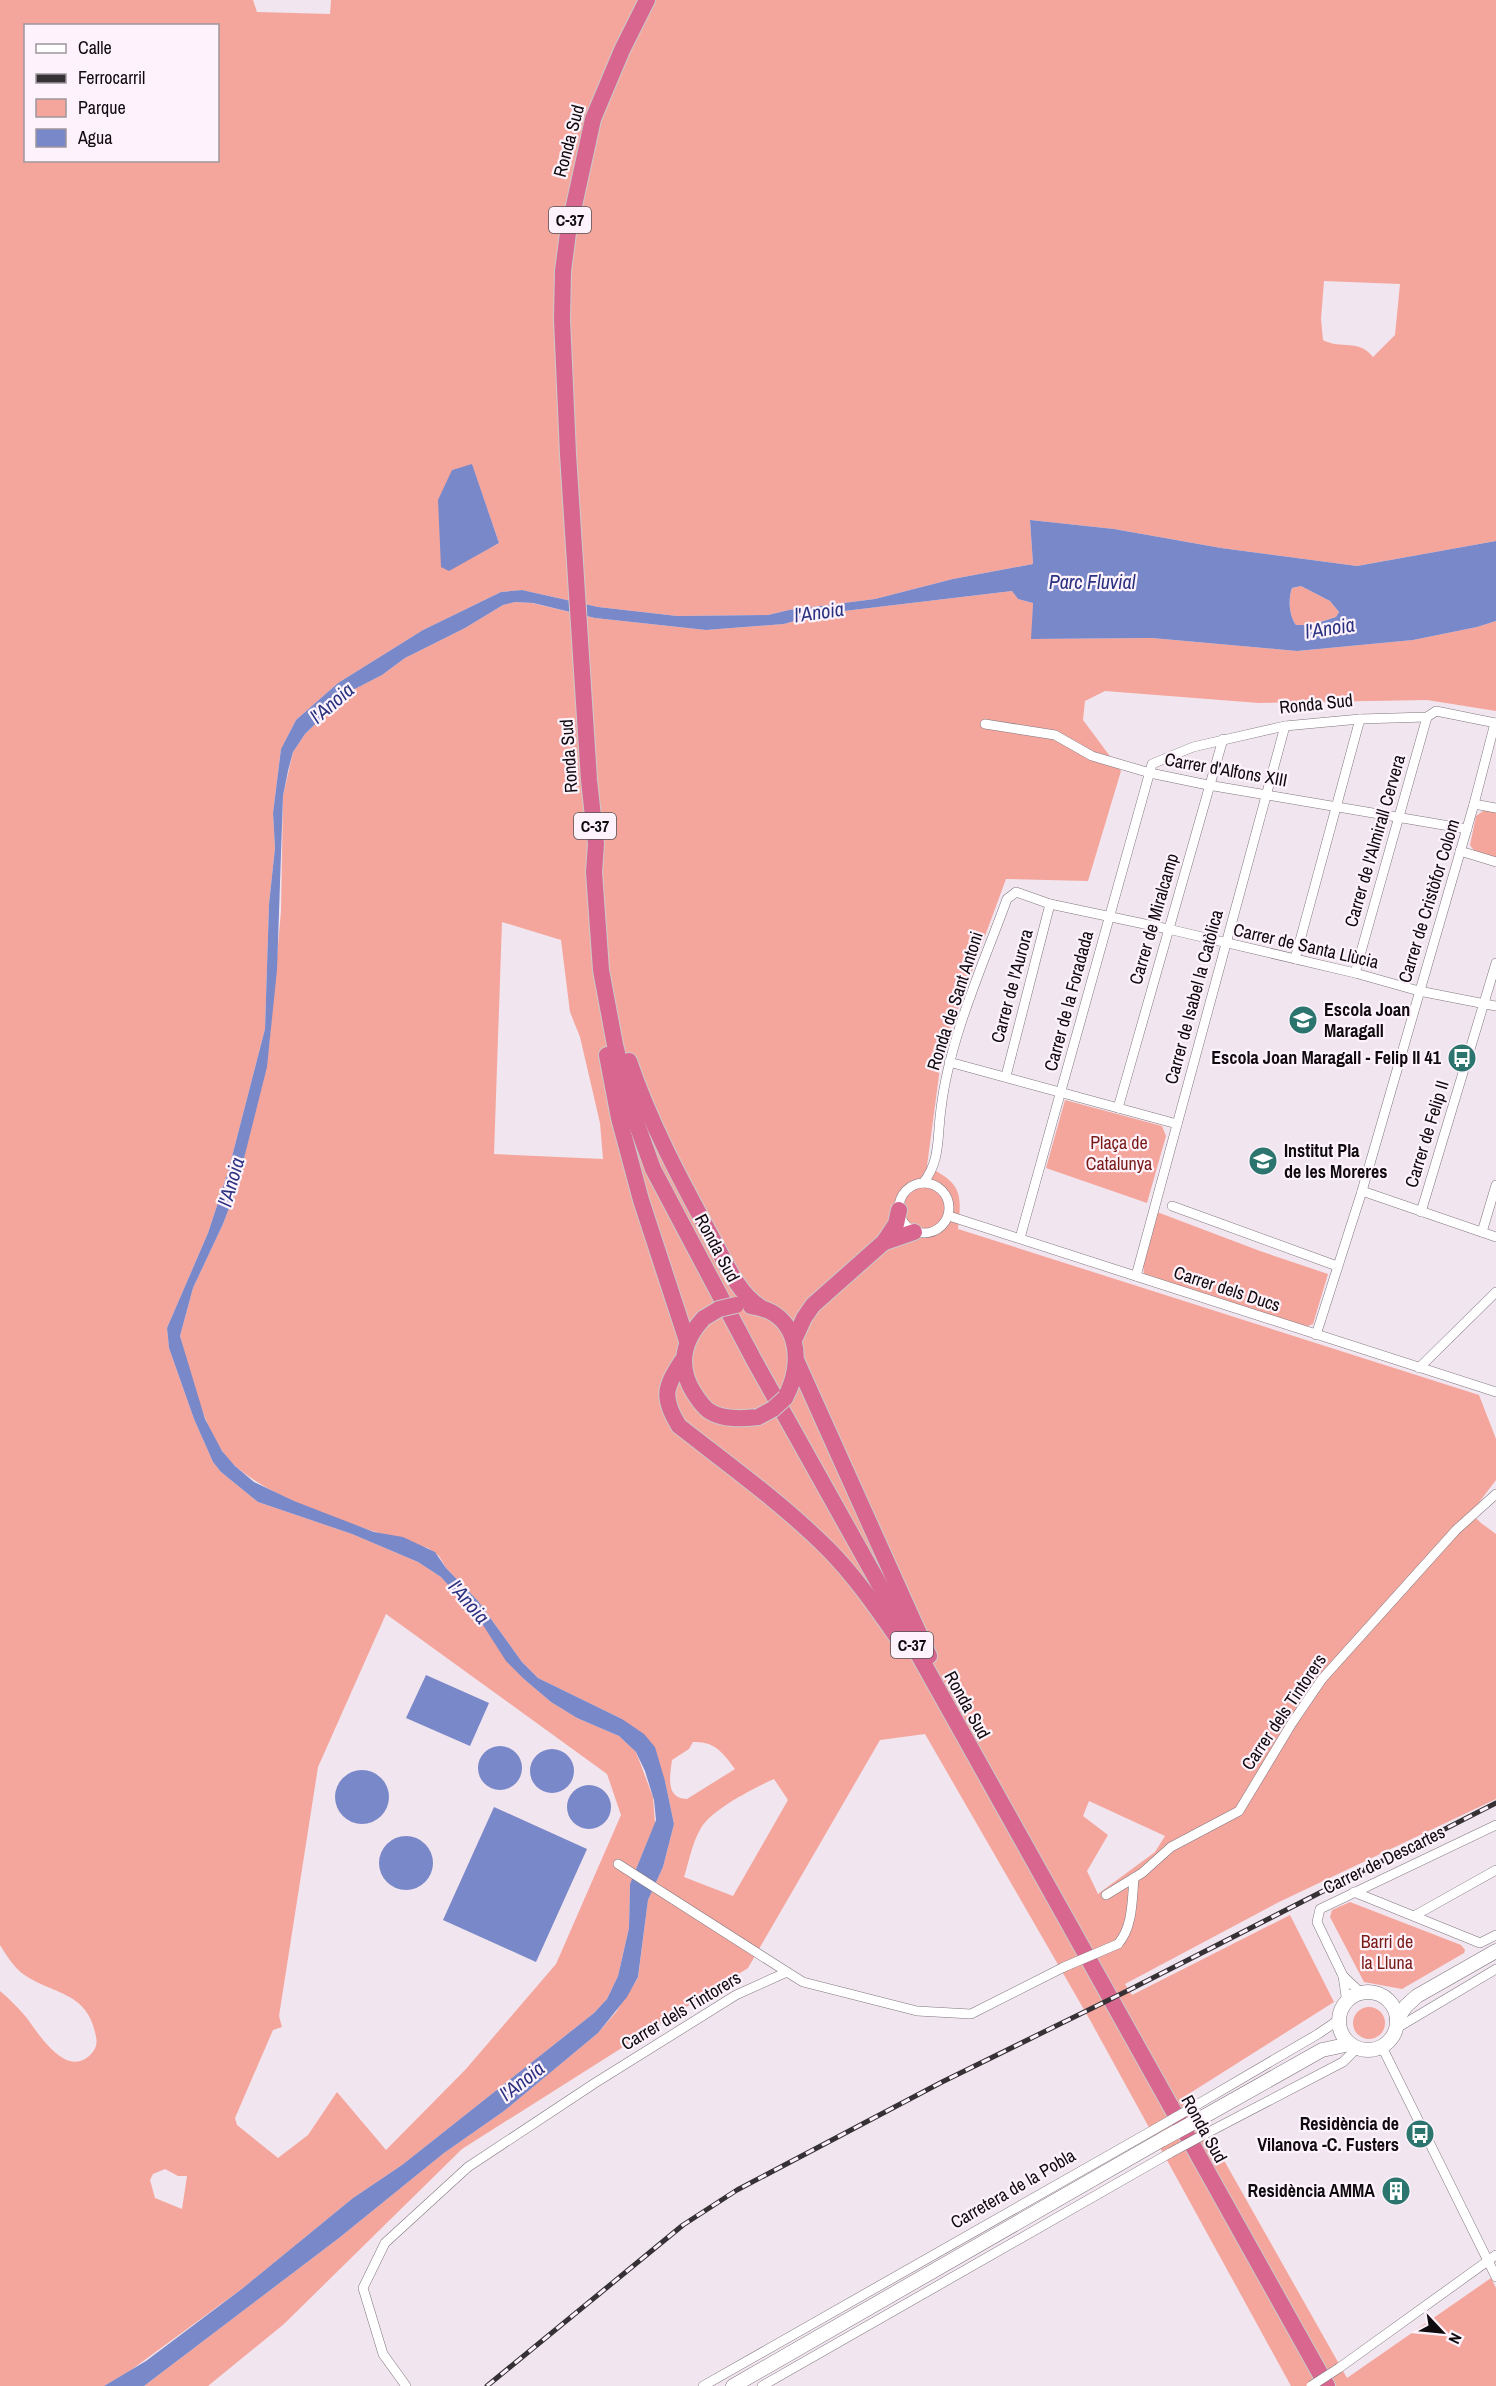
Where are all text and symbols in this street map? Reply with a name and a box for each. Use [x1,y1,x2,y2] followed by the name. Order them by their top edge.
[24,24,219,162] legend
[78,35,112,60] text: Calle
[78,65,145,90] text: Ferrocarril
[78,95,126,120] text: Parque
[547,102,590,180] street label: Ronda Sud
[77,125,112,150] text: Agua
[549,207,591,233] road number: C-37
[1049,568,1136,595] water label: Parc Fluvial
[792,595,845,628] water label: l'Anoia
[1303,610,1357,645] water label: l'Anoia
[304,676,359,729] water label: l'Anoia
[1278,687,1354,720] street label: Ronda Sud
[553,718,584,794] street label: Ronda Sud
[1163,746,1289,793] street label: Carrer d'Alfons XIII
[1338,752,1411,930] street label: Carrer de l'Almirall Cervera
[574,813,616,839] road number: C-37
[1392,816,1465,986] street label: Carrer de Cristòfor Colom
[1123,850,1184,987] street label: Carrer de Miralcamp
[1158,907,1229,1087] street label: Carrer de Isabel la Catòlica
[1231,917,1381,974] street label: Carrer de Santa Llùcia
[984,926,1039,1046] street label: Carrer de l'Aurora
[920,928,989,1073] street label: Ronda de Sant Antoni
[1038,928,1099,1074] street label: Carrer de la Foradada
[1324,997,1410,1043] place label: Escola Joan Maragall
[1287,1004,1319,1036] school or university icon: Escola Joan Maragall
[1446,1042,1478,1074] bus stop icon: Escola Joan Maragall - Felip II 41
[1211,1045,1442,1070] place label: Escola Joan Maragall - Felip II 41
[1398,1077,1455,1191] street label: Carrer de Felip II
[1086,1130,1152,1176] park label: Plaça de Catalunya
[1284,1138,1387,1184] place label: Institut Pla de les Moreres
[1247,1145,1279,1177] school or university icon: Institut Pla de les Moreres
[211,1154,250,1209] water label: l'Anoia
[689,1209,746,1286] street label: Ronda Sud
[1171,1260,1284,1318] street label: Carrer dels Ducs
[443,1574,496,1629] water label: l'Anoia
[891,1632,933,1658] road number: C-37
[1235,1649,1332,1775] street label: Carrer dels Tintorers
[939,1666,996,1743] street label: Ronda Sud
[1319,1819,1449,1900] street label: Carrer de Descartes
[1361,1929,1413,1975] park label: Barri de la Lluna
[616,1965,745,2056] street label: Carrer dels Tintorers
[494,2055,550,2107] water label: l'Anoia
[1176,2090,1233,2167] street label: Ronda Sud
[1257,2111,1399,2157] place label: Residència de Vilanova -C. Fusters
[1404,2118,1436,2150] bus stop icon: Residència de Vilanova -C. Fusters
[946,2143,1080,2234] street label: Carretera de la Pobla
[1380,2175,1412,2207] building icon: Residència AMMA
[1248,2178,1375,2203] place label: Residència AMMA
[1412,2302,1472,2362] north arrow
[1444,2329,1467,2348] text: N

